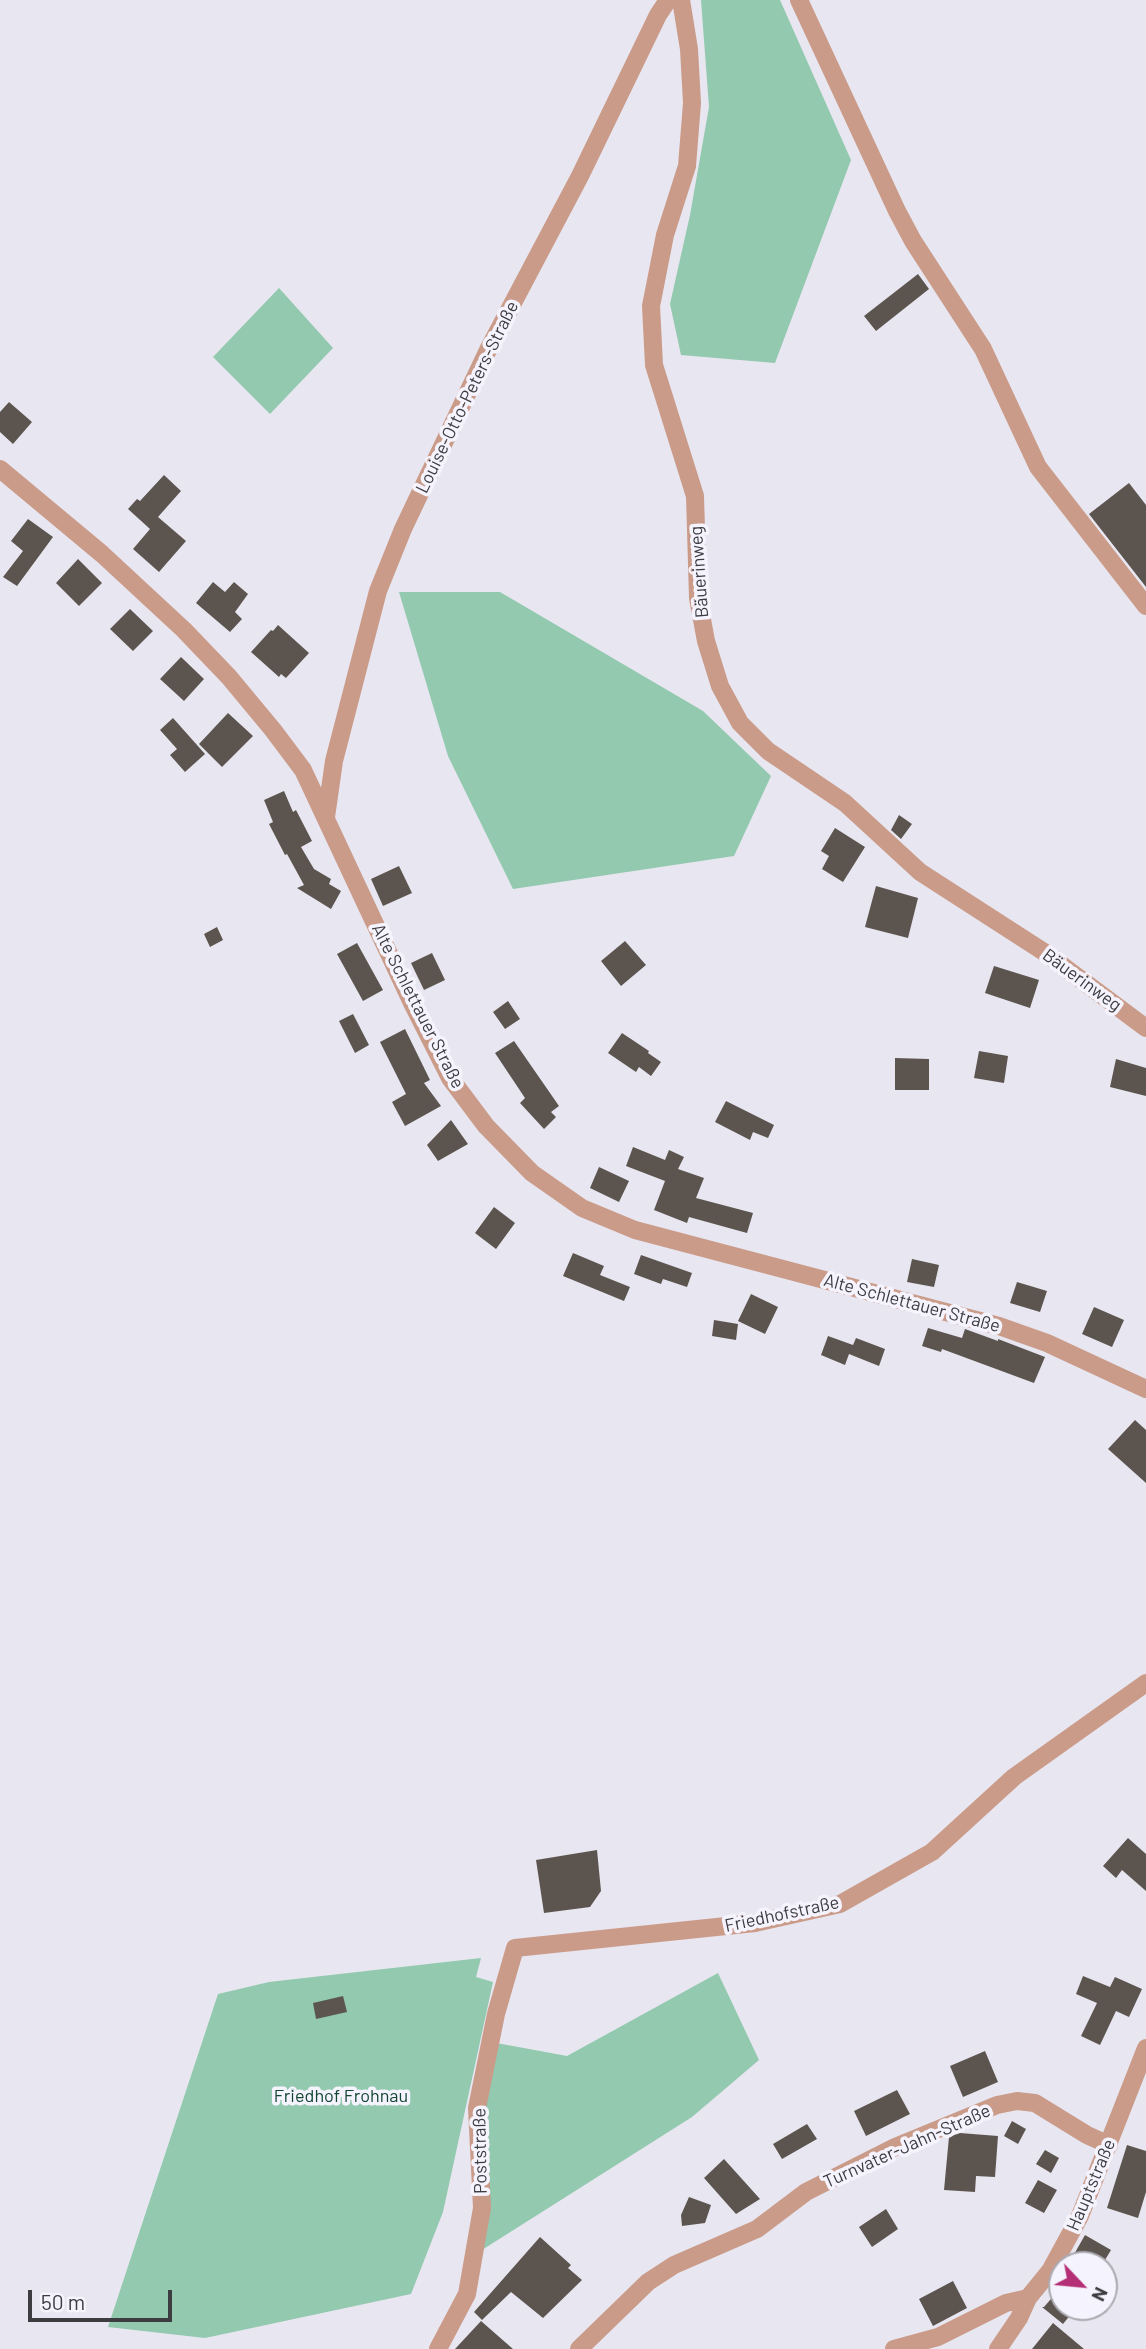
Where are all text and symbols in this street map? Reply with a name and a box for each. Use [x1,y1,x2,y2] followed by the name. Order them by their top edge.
[411,298,523,496] street label: Louise-Otto-Peters-Straße
[685,525,713,619] street label: Bäuerinweg
[367,920,469,1092] street label: Alte Schlettauer Straße
[1038,944,1126,1016] street label: Bäuerinweg
[821,1269,1003,1337] street label: Alte Schlettauer Straße
[723,1891,841,1937] street label: Friedhofstraße
[274,2085,408,2107] park label: Friedhof Frohnau
[820,2099,994,2193] street label: Turnvater-Jahn-Straße
[468,2108,492,2194] street label: Poststraße
[1062,2136,1120,2234] street label: Hauptstraße
[1048,2251,1118,2321] north arrow
[32,2276,175,2320] scale bar
[1087,2284,1114,2305] text: N
[41,2289,85,2314] text: 50 m

